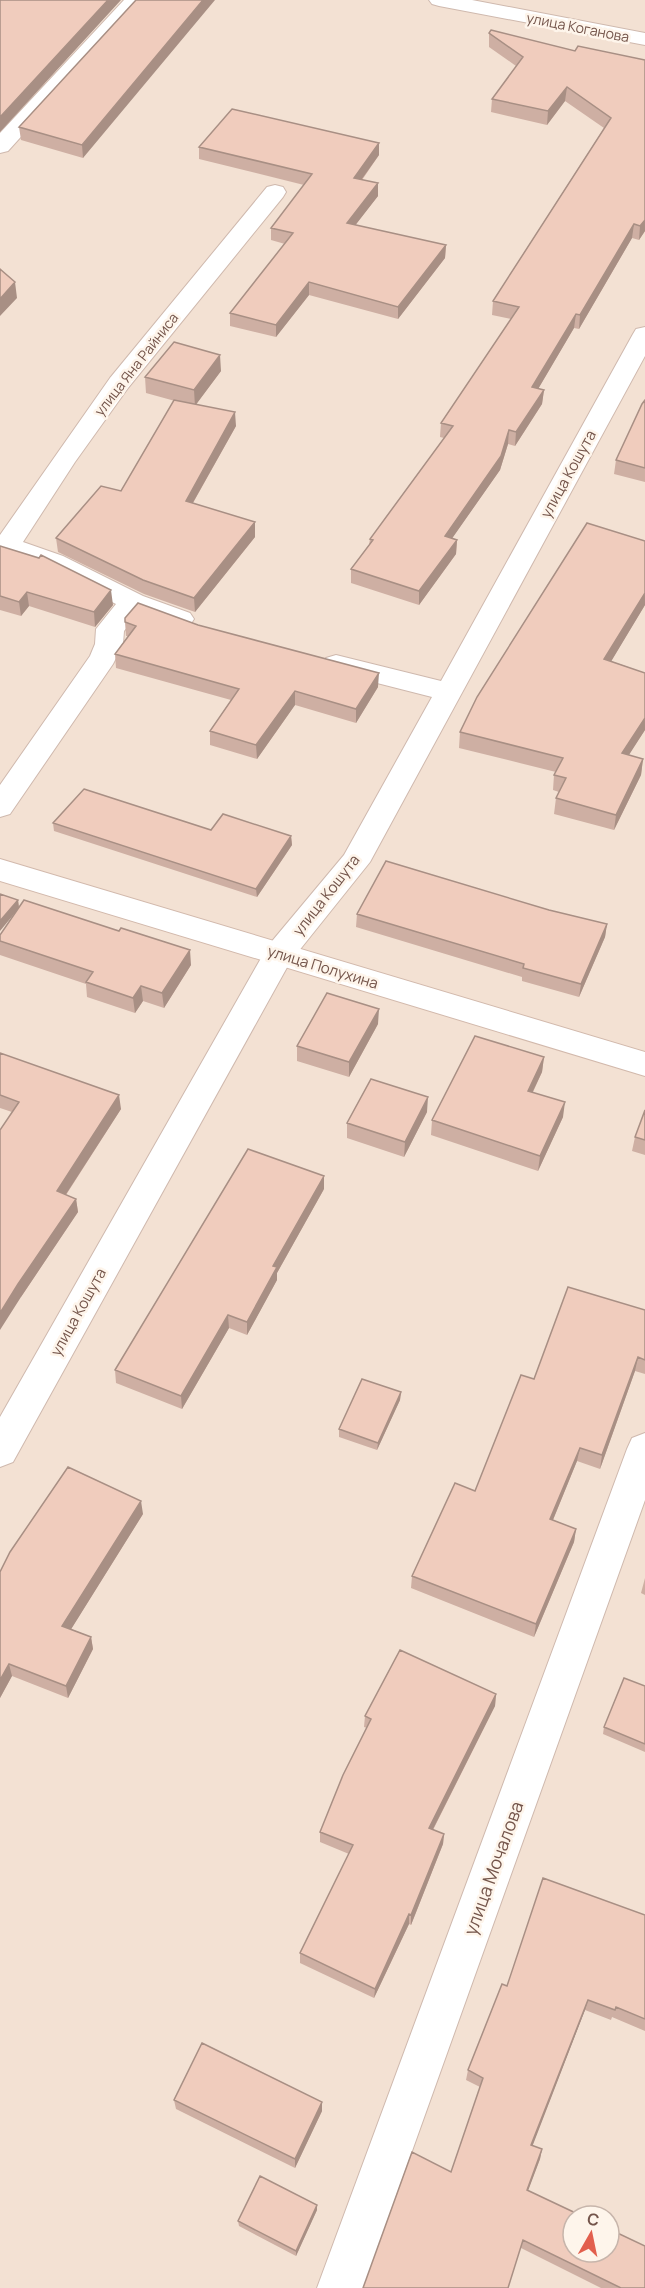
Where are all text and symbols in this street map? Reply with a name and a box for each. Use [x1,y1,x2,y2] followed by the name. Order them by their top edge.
[525,8,631,46] street label: улица Коганова
[90,309,182,419] street label: улица Яна Райниса
[535,426,601,522] street label: улица Кошута
[288,850,364,940] street label: улица Кошута
[265,940,381,994] street label: улица Полухина
[45,1264,111,1360] street label: улица Кошута
[458,1798,528,1938] street label: улица Мочалова
[561,2204,621,2264] north arrow
[586,2207,601,2231] text: С

